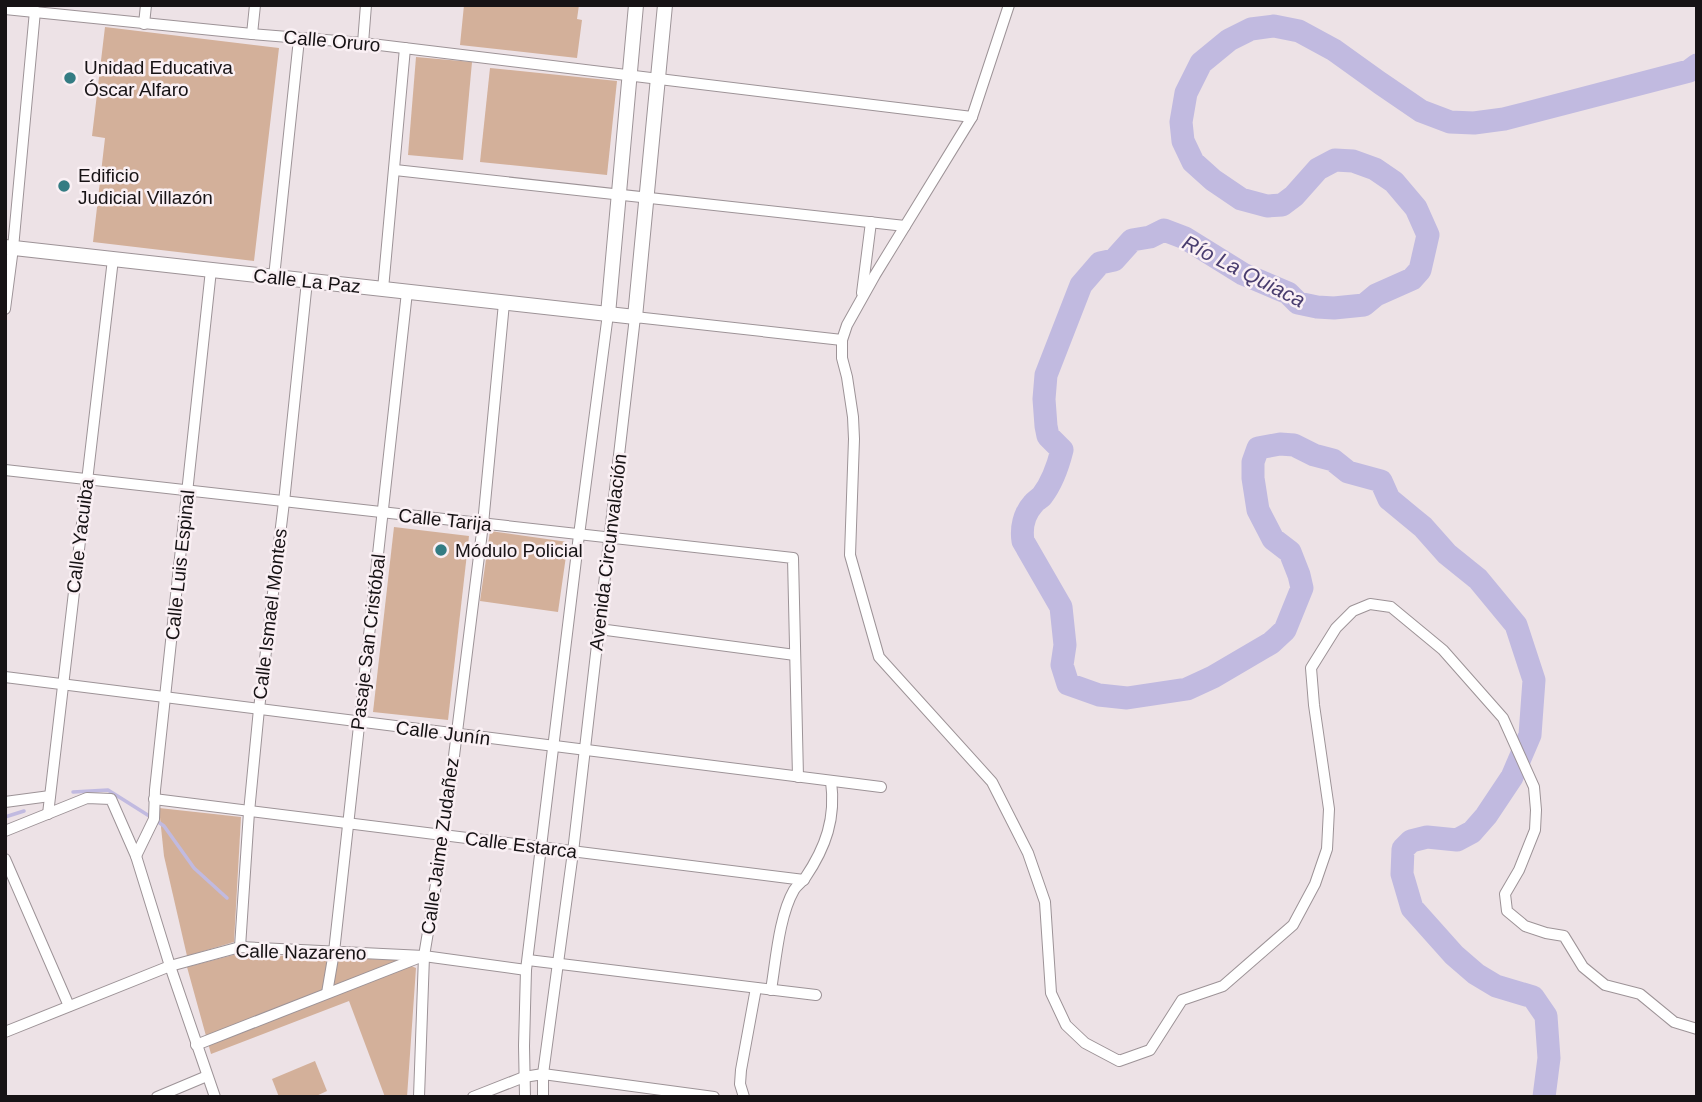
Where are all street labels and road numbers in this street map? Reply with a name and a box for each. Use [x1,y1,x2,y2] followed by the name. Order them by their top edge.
[283,26,381,56] street label: Calle Oruro
[252,265,362,297] street label: Calle La Paz
[585,452,631,652] street label: Avenida Circunvalación
[63,477,98,595] street label: Calle Yacuiba
[162,489,198,641] street label: Calle Luis Espinal
[397,505,493,535] street label: Calle Tarija
[249,527,291,701] street label: Calle Ismael Montes
[347,553,389,731] street label: Pasaje San Cristóbal
[395,717,491,749] street label: Calle Junín
[417,756,463,936] street label: Calle Jaime Zudañez
[464,828,579,862] street label: Calle Estarca
[235,940,367,964] street label: Calle Nazareno

